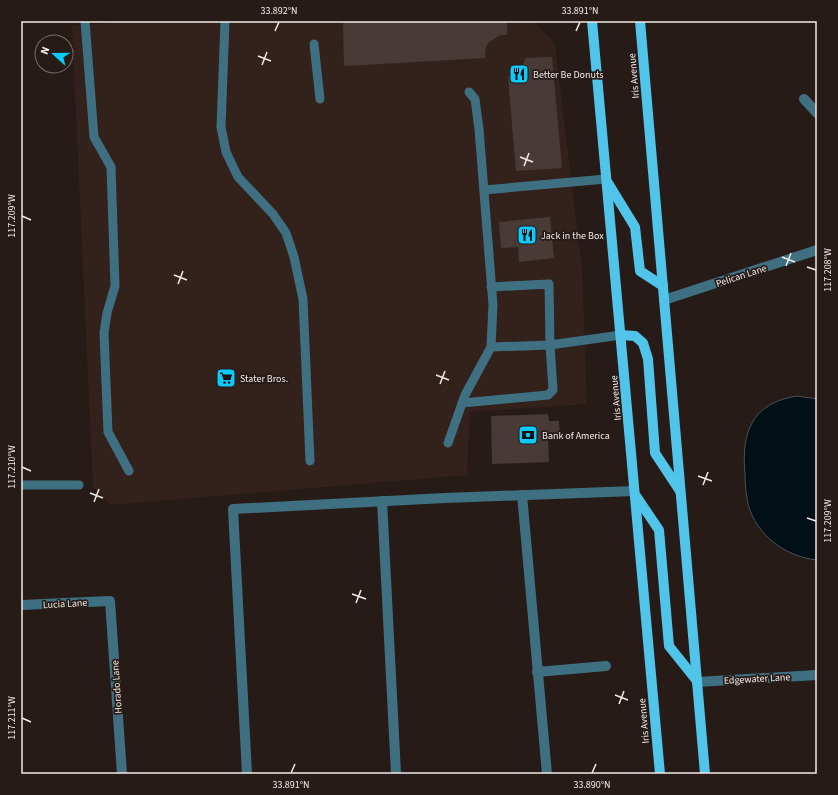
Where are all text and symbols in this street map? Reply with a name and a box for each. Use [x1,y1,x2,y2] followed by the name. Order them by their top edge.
[260,4,298,18] text: 33.892°N
[561,4,599,18] text: 33.891°N
[34,34,74,74] north arrow
[37,44,53,57] text: N
[625,53,643,99] street label: Iris Avenue
[508,63,530,85] restaurant icon: Better Be Donuts
[533,68,603,82] place label: Better Be Donuts
[5,194,19,238] text: 117.209°W
[516,224,538,246] restaurant icon: Jack in the Box
[541,229,604,243] place label: Jack in the Box
[821,248,835,292] text: 117.208°W
[714,261,769,291] street label: Pelican Lane
[215,367,237,389] supermarket icon: Stater Bros.
[240,372,288,386] place label: Stater Bros.
[607,375,625,421] street label: Iris Avenue
[517,424,539,446] bank icon: Bank of America
[542,429,610,443] place label: Bank of America
[5,445,19,489] text: 117.210°W
[821,499,835,543] text: 117.209°W
[42,596,88,612] street label: Lucia Lane
[108,660,126,714] street label: Horado Lane
[723,670,791,688] street label: Edgewater Lane
[5,696,19,740] text: 117.211°W
[635,698,653,744] street label: Iris Avenue
[272,778,310,792] text: 33.891°N
[573,778,611,792] text: 33.890°N

